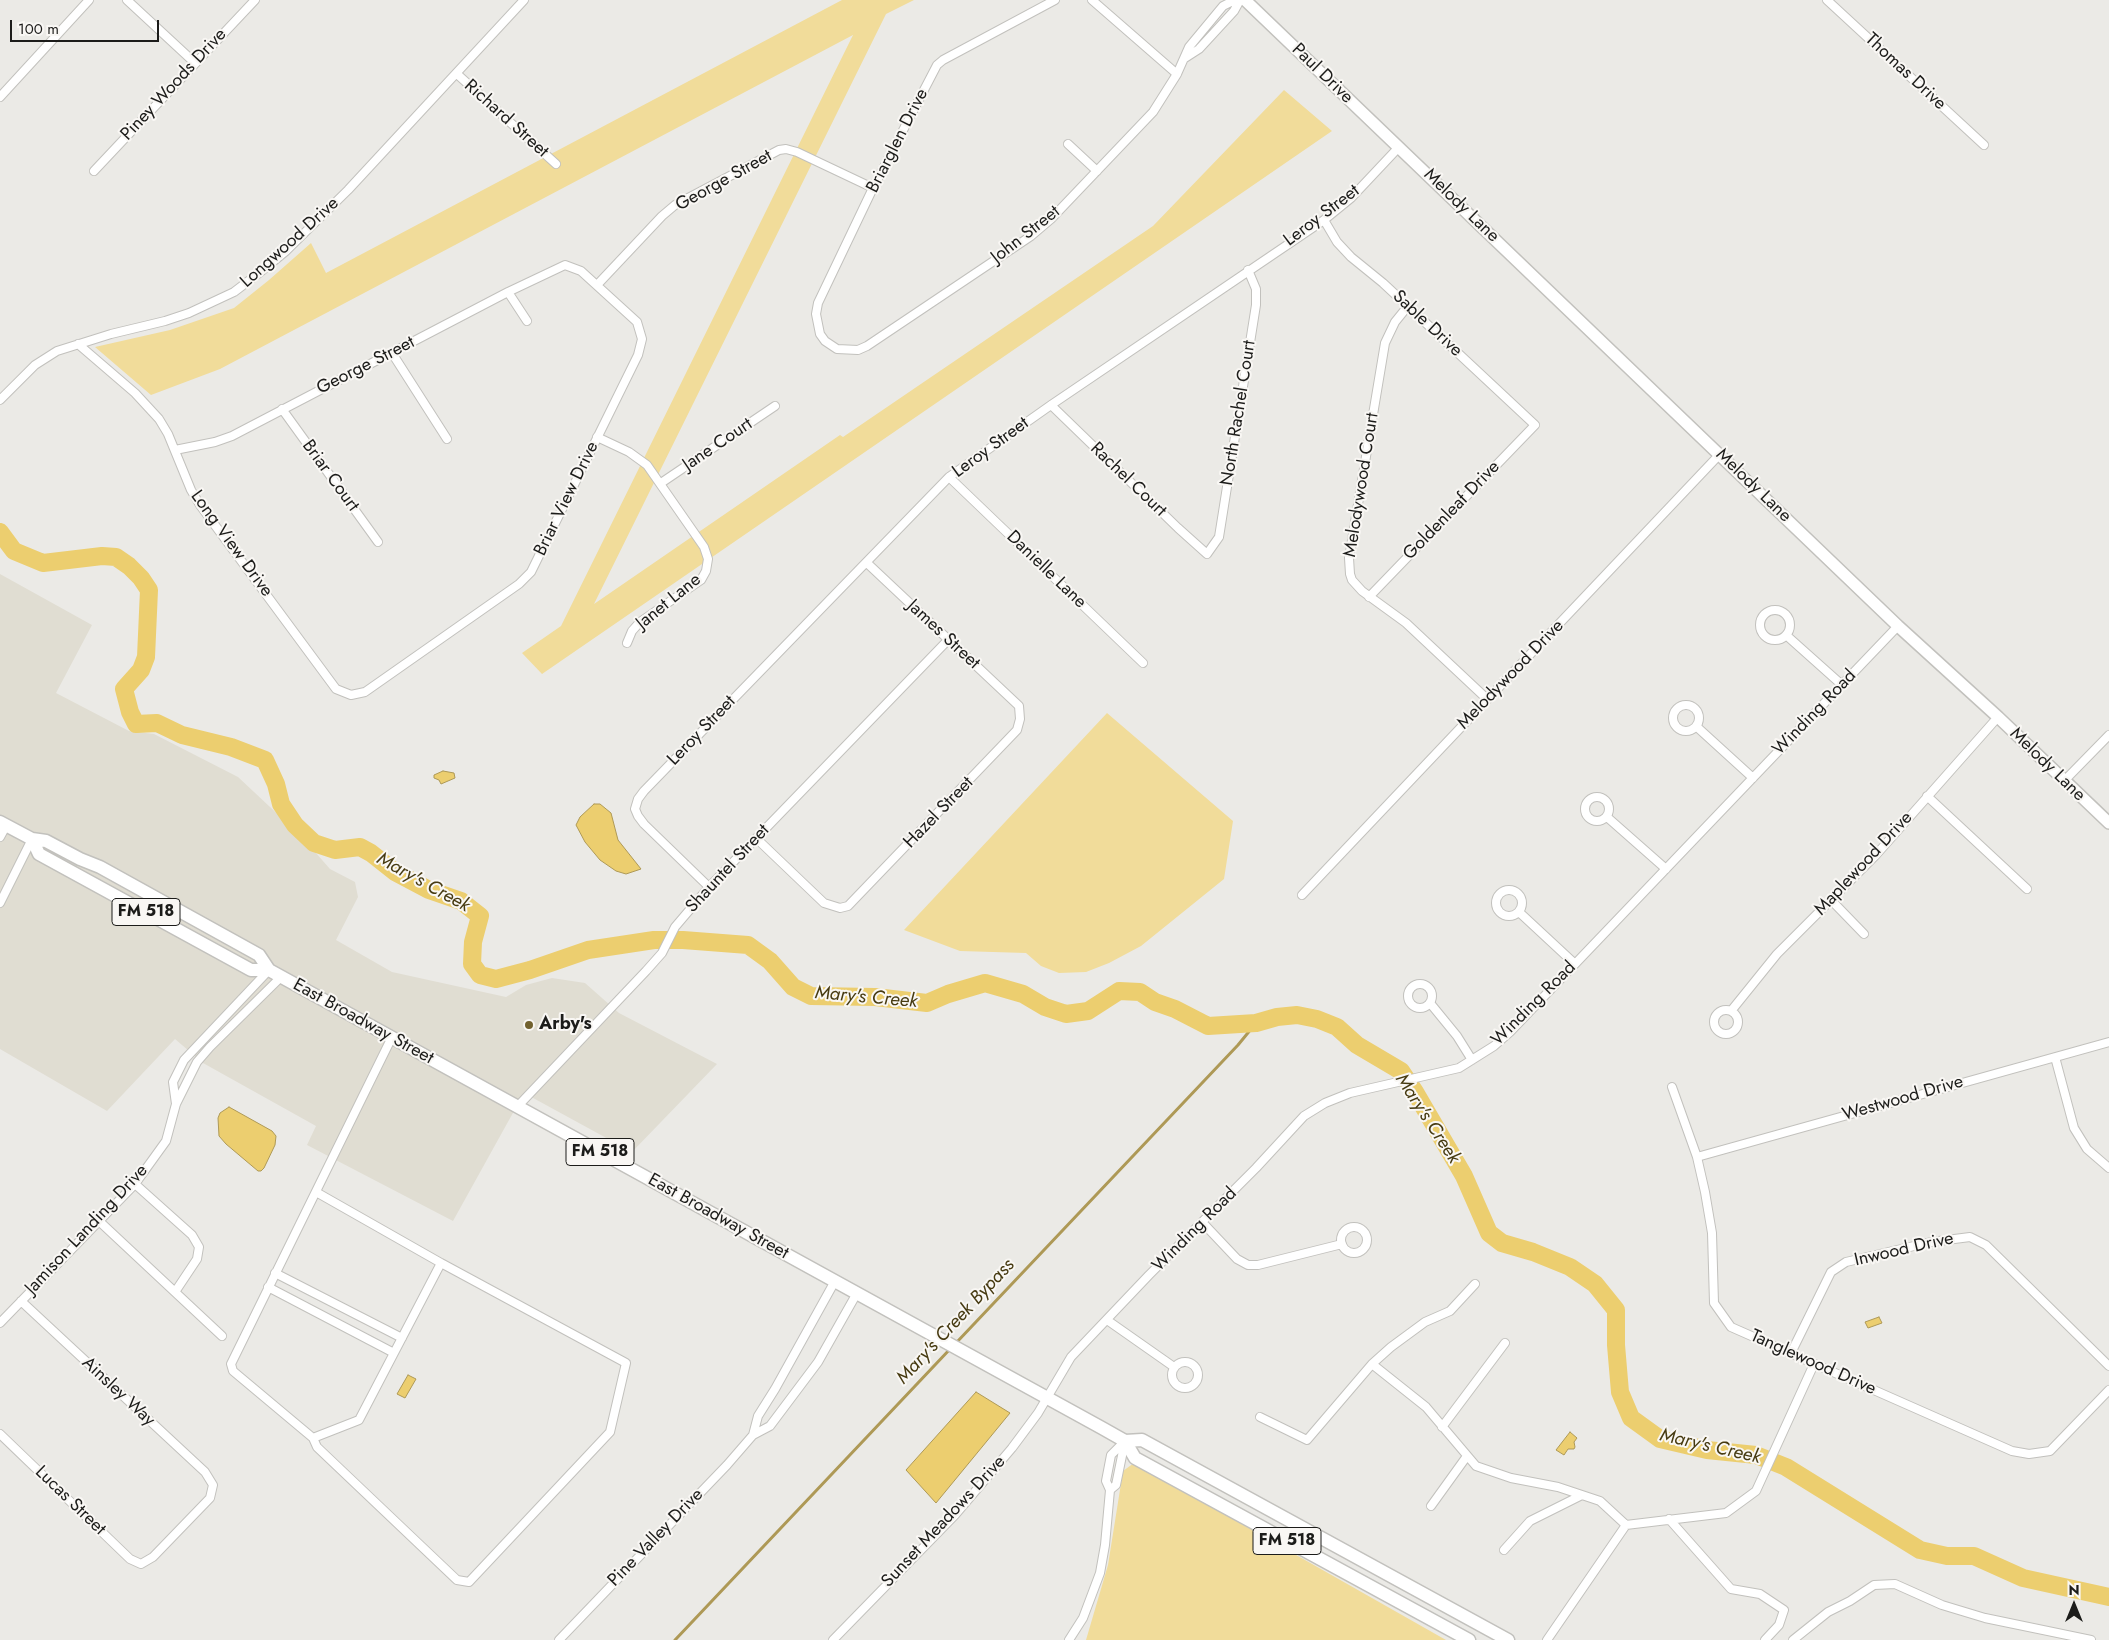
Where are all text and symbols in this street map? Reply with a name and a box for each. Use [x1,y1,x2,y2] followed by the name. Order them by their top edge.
[12,10,161,42] scale bar
[18,18,59,40] text: 100 m
[117,25,231,145] street label: Piney Woods Drive
[1860,29,1950,115] street label: Thomas Drive
[1287,39,1357,109] street label: Paul Drive
[459,75,553,163] street label: Richard Street
[863,85,933,197] street label: Briarglen Drive
[672,146,776,216] street label: George Street
[1419,165,1503,247] street label: Melody Lane
[1280,181,1364,251] street label: Leroy Street
[236,193,344,293] street label: Longwood Drive
[987,201,1065,269] street label: John Street
[1388,286,1466,362] street label: Sable Drive
[314,332,418,400] street label: George Street
[1217,339,1261,487] street label: North Rachel Court
[1340,411,1384,559] street label: Melodywood Court
[949,413,1033,483] street label: Leroy Street
[679,414,757,476] street label: Jane Court
[297,436,363,516] street label: Briar Court
[530,438,604,560] street label: Briar View Drive
[1085,438,1171,522] street label: Rachel Court
[1711,445,1795,527] street label: Melody Lane
[1399,457,1505,565] street label: Goldenleaf Drive
[185,487,277,601] street label: Long View Drive
[1002,527,1090,613] street label: Danielle Lane
[632,569,706,635] street label: Janet Lane
[902,596,984,674] street label: James Street
[1453,616,1569,734] street label: Melodywood Drive
[1769,666,1861,760] street label: Winding Road
[663,691,741,771] street label: Leroy Street
[2005,724,2089,806] street label: Melody Lane
[900,773,978,853] street label: Hazel Street
[1810,808,1918,920] street label: Maplewood Drive
[682,820,774,918] street label: Shauntel Street
[373,848,473,918] water label: Mary's Creek
[112,899,180,926] road number: FM 518
[1487,957,1581,1051] street label: Winding Road
[289,974,437,1070] street label: East Broadway Street
[814,982,918,1014] water label: Mary's Creek
[539,1014,592,1036] place label: Arby's
[523,1019,535,1031] marker: Arby's
[1389,1070,1465,1168] water label: Mary's Creek
[1840,1071,1966,1127] street label: Westwood Drive
[566,1138,634,1166] road number: FM 518
[21,1161,153,1299] street label: Jamison Landing Drive
[644,1169,792,1265] street label: East Broadway Street
[1148,1183,1242,1277] street label: Winding Road
[1852,1228,1956,1272] street label: Inwood Drive
[892,1255,1020,1389] water label: Mary's Creek Bypass
[1747,1326,1879,1400] street label: Tanglewood Drive
[77,1353,159,1431] street label: Ainsley Way
[1657,1424,1763,1470] water label: Mary's Creek
[877,1452,1011,1592] street label: Sunset Meadows Drive
[30,1462,110,1540] street label: Lucas Street
[604,1484,708,1592] street label: Pine Valley Drive
[1253,1528,1321,1554] road number: FM 518
[2049,1580,2099,1630] north arrow
[2068,1580,2080,1600] text: N

